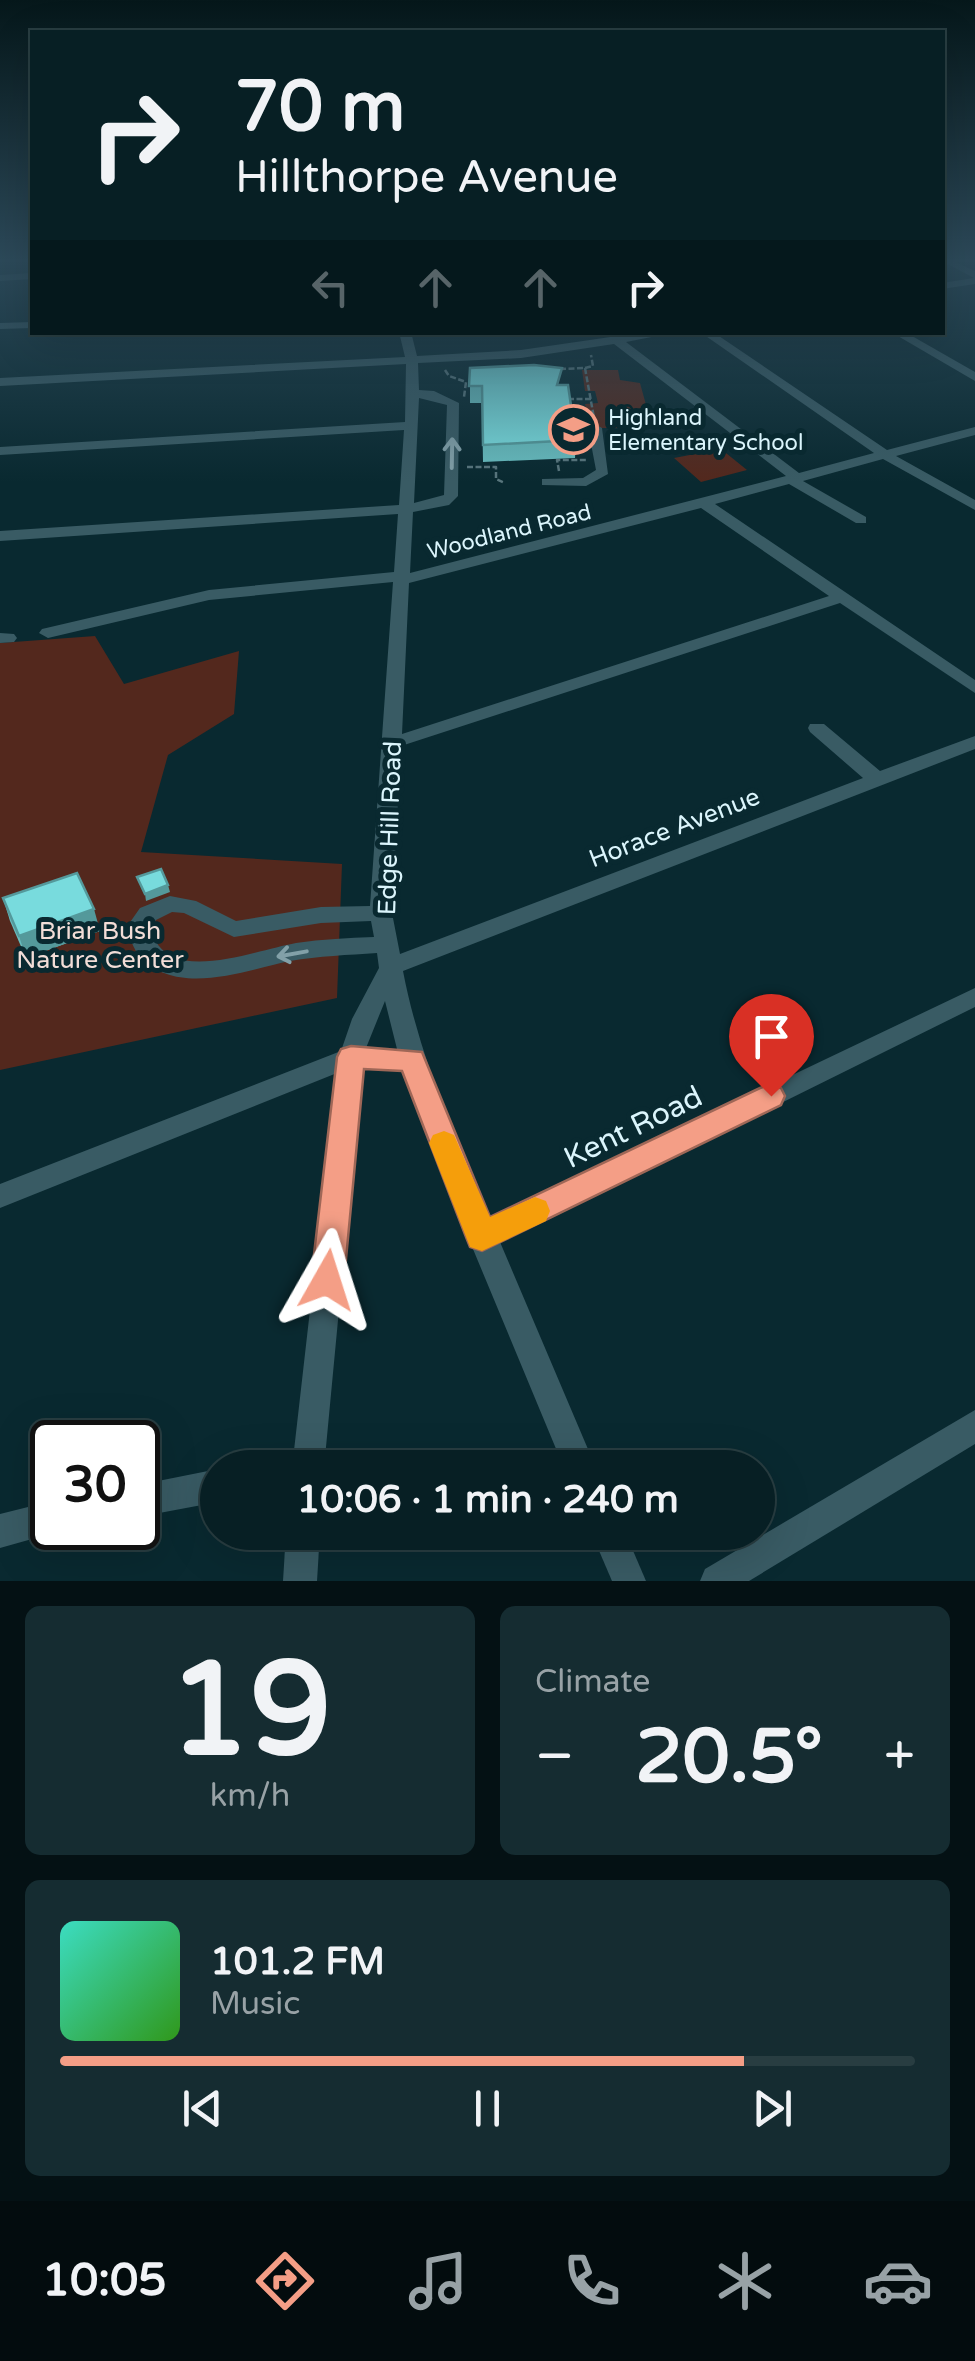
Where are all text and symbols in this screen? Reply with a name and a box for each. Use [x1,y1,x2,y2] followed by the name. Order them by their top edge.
[235,66,405,150] text: 70 m
[70,70,200,200] icon: right
[235,151,618,205] text: Hillthorpe Avenue
[303,260,358,315] icon: left
[408,260,463,315] icon: ahead
[513,260,568,315] icon: ahead
[618,260,673,315] icon: right
[547,404,599,456] school or university icon: Highland Elementary School
[608,405,803,456] place label: Highland Elementary School
[442,438,462,470] one-way arrow
[425,499,594,565] street label: Woodland Road
[372,740,408,916] street label: Edge Hill Road
[585,782,764,874] street label: Horace Avenue
[16,916,184,975] park label: Briar Bush Nature Center
[277,945,309,964] one-way arrow
[729,994,814,1097] pin
[744,1009,799,1064] icon: arrive
[558,1078,709,1177] street label: Kent Road
[275,1228,379,1332] position arrow
[30,1420,160,1550] speed limit sign: 30
[296,1477,679,1523] text: 10:06 · 1 min · 240 m
[168,1634,332,1790] text: 19
[535,1663,650,1701] text: Climate
[635,1712,823,1802] text: 20.5°
[535,1724,574,1790] text: −
[884,1724,915,1790] text: +
[210,1777,290,1815] text: km/h
[210,1939,385,1985] text: 101.2 FM
[210,1985,300,2023] text: Music
[175,2081,230,2136] icon: previous
[460,2081,515,2136] icon: pause
[745,2081,800,2136] icon: next
[250,2246,320,2316] icon: directions
[403,2246,473,2316] icon: music
[557,2246,627,2316] icon: phone
[710,2246,780,2316] icon: climate
[863,2246,933,2316] icon: car
[42,2254,166,2308] text: 10:05

